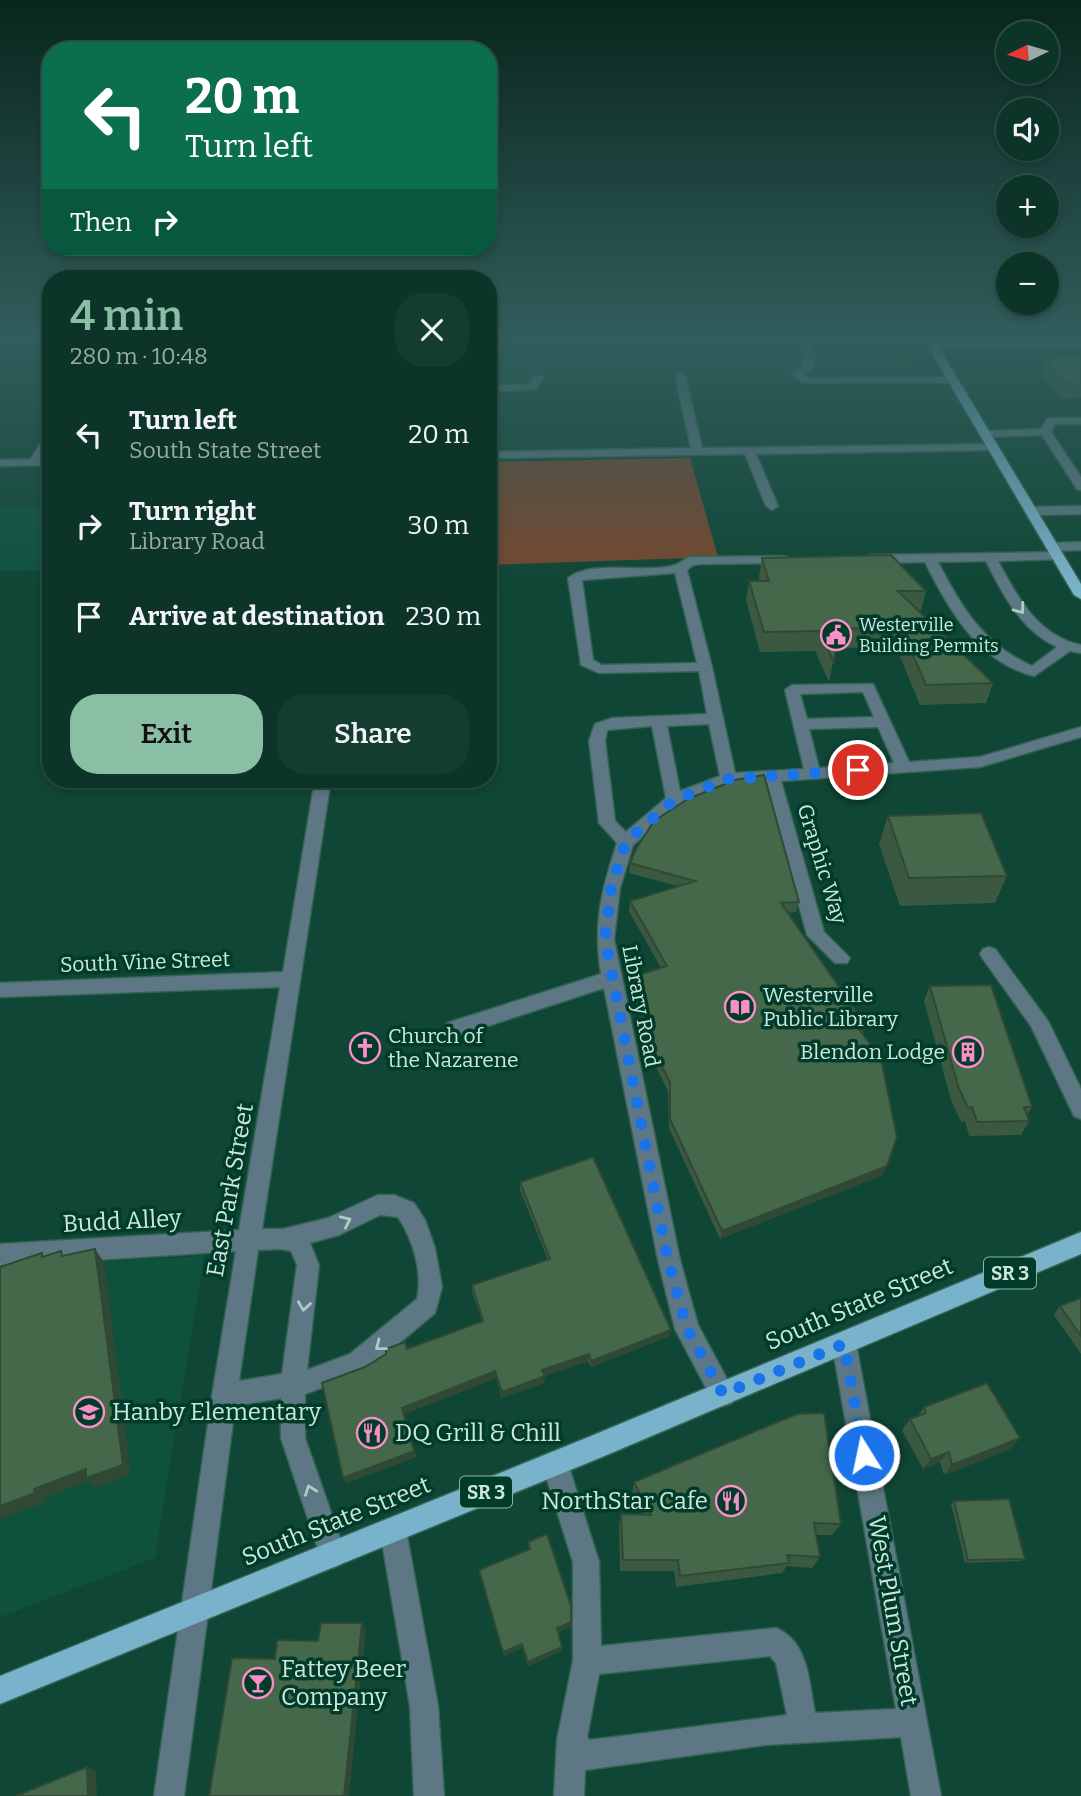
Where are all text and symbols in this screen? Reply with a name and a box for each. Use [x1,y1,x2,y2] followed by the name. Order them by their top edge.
[996,21,1059,84] north arrow
[996,21,1059,315] map controls
[185,67,299,126] text: 20 m
[70,70,161,161] icon: left
[996,98,1059,161] button: sound
[185,127,313,165] text: Turn left
[996,175,1059,238] button: +
[146,203,184,241] icon: right
[70,207,132,238] text: Then
[996,252,1059,315] button: −
[70,291,183,341] text: 4 min
[395,293,469,367] button: close
[70,342,208,370] text: 280 m · 10:48
[129,405,237,436] text: Turn left
[70,416,108,454] icon: left
[408,419,469,450] text: 20 m
[129,436,321,464] text: South State Street
[129,496,256,527] text: Turn right
[70,507,108,545] icon: right
[408,510,469,541] text: 30 m
[129,527,265,555] text: Library Road
[70,598,108,636] icon: arrive
[129,601,384,632] text: Arrive at destination
[405,601,481,632] text: 230 m
[1012,601,1025,614] one-way arrow
[859,614,999,657] place label: Westerville Building Permits
[819,618,853,652] public building icon: Westerville Building Permits
[70,694,263,774] button: Exit
[277,694,469,774] button: Share
[828,740,888,800] pin
[839,751,877,789] icon: arrive
[791,801,853,928] street label: Graphic Way
[616,943,666,1069] street label: Library Road
[59,946,231,978] street label: South Vine Street
[763,982,899,1032] place label: Westerville Public Library
[723,990,757,1024] library icon: Westerville Public Library
[388,1023,519,1073] place label: Church of the Nazarene
[348,1031,382,1065] church icon: Church of the Nazarene
[951,1035,985,1069] building icon: Blendon Lodge
[800,1039,945,1065] place label: Blendon Lodge
[201,1101,259,1279] street label: East Park Street
[62,1204,182,1238] street label: Budd Alley
[339,1215,352,1229] one-way arrow
[761,1252,957,1356] street label: South State Street
[984,1258,1036,1288] road number: SR 3
[296,1300,311,1312] one-way arrow
[375,1338,388,1351] one-way arrow
[72,1395,106,1429] school or university icon: Hanby Elementary
[112,1398,322,1426] place label: Hanby Elementary
[355,1416,389,1450] restaurant icon: DQ Grill & Chill
[827,1418,901,1492] position arrow
[395,1419,561,1447] place label: DQ Grill & Chill
[238,1470,435,1572] street label: South State Street
[460,1476,512,1508] road number: SR 3
[714,1484,748,1518] restaurant icon: NorthStar Cafe
[304,1485,318,1497] one-way arrow
[541,1487,708,1515] place label: NorthStar Cafe
[863,1514,924,1708] street label: West Plum Street
[281,1655,407,1711] place label: Fattey Beer Company
[241,1666,275,1700] bar icon: Fattey Beer Company

